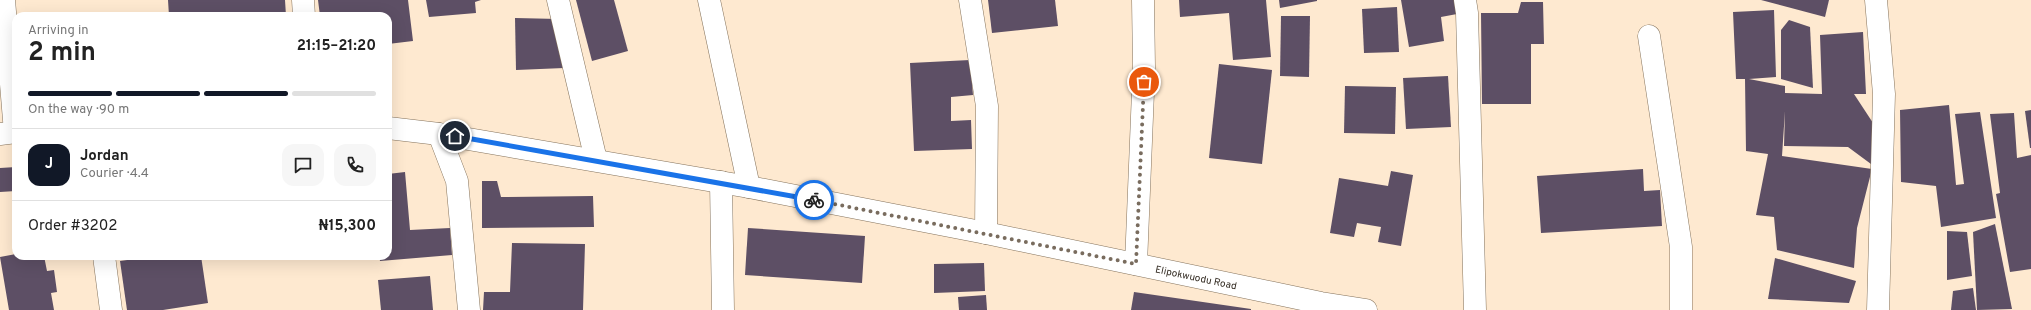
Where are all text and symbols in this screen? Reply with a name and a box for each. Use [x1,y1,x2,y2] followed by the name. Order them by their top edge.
[28,23,89,39] text: Arriving in
[28,37,96,70] text: 2 min
[297,37,376,56] text: 21:15–21:20
[1127,65,1161,99] pin
[1133,71,1155,93] icon: bag
[28,102,129,118] text: On the way · 90 m
[438,119,472,153] pin
[444,125,466,147] icon: home
[282,144,324,186] button: chat
[334,144,376,186] button: phone
[80,147,129,166] text: Jordan
[45,155,53,174] text: J
[80,166,149,182] text: Courier · 4.4
[794,180,834,220] courier
[803,189,825,211] icon: bike
[28,217,117,236] text: Order #3202
[319,217,376,236] text: ₦15,300
[1154,264,1238,293] street label: Elipokwuodu Road

